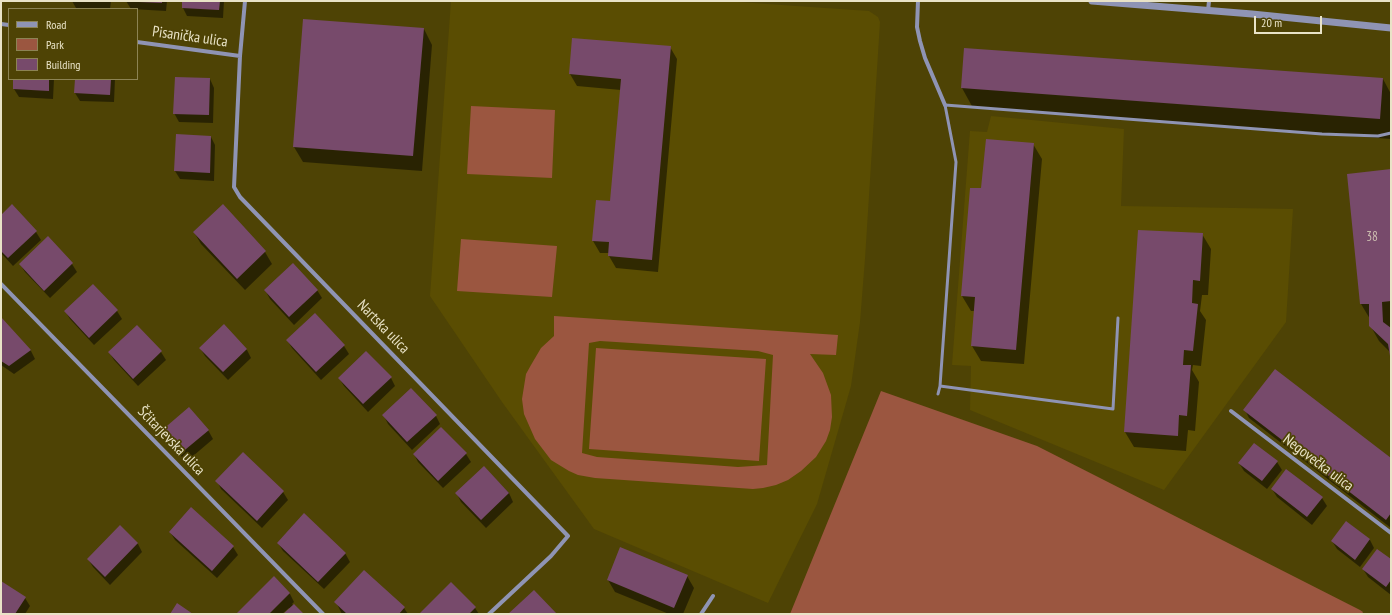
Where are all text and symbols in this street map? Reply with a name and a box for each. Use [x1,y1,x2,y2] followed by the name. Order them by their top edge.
[8,8,138,80] legend
[1256,8,1324,34] scale bar
[1261,15,1282,30] text: 20 m
[46,17,66,32] text: Road
[151,23,229,51] street label: Pisanička ulica
[46,37,64,52] text: Park
[46,57,81,72] text: Building
[1366,229,1378,245] house number: 38
[353,297,413,357] street label: Nartska ulica
[134,403,208,479] street label: Ščitarjevska ulica
[1279,431,1357,495] street label: Negovečka ulica

